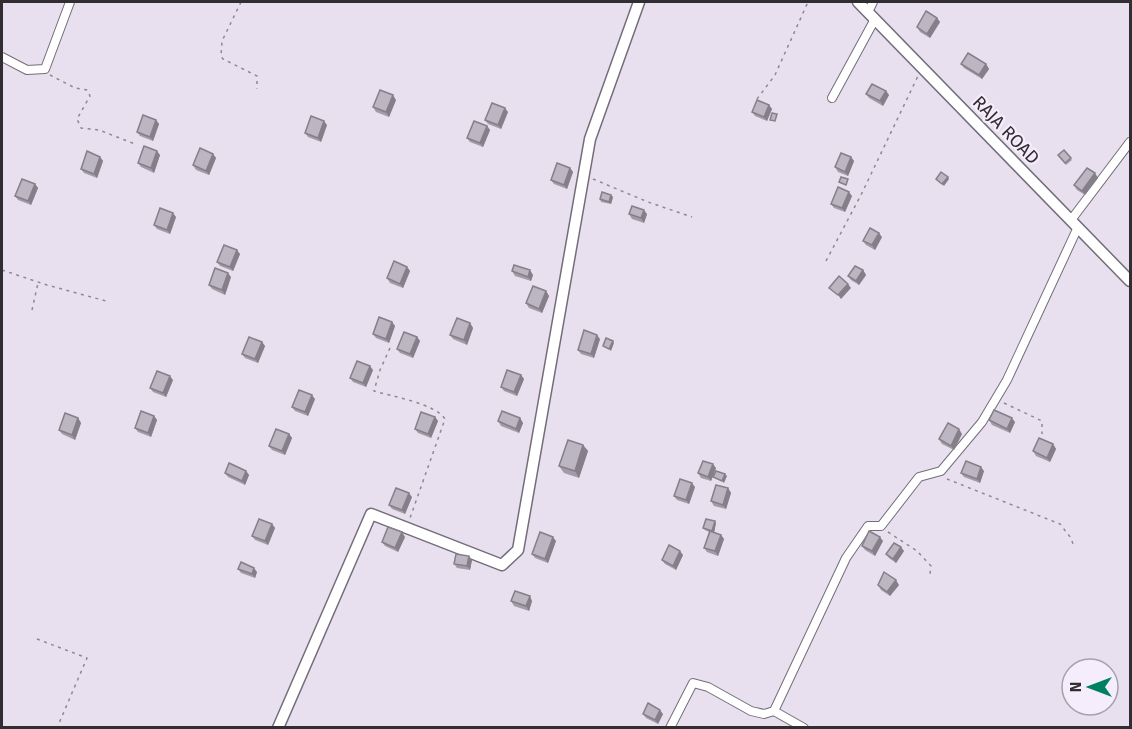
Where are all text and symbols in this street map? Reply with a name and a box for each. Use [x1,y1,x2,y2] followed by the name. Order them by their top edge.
[968,91,1044,169] street label: RAJA ROAD
[1060,657,1120,717] north arrow
[1066,682,1085,692] text: N

